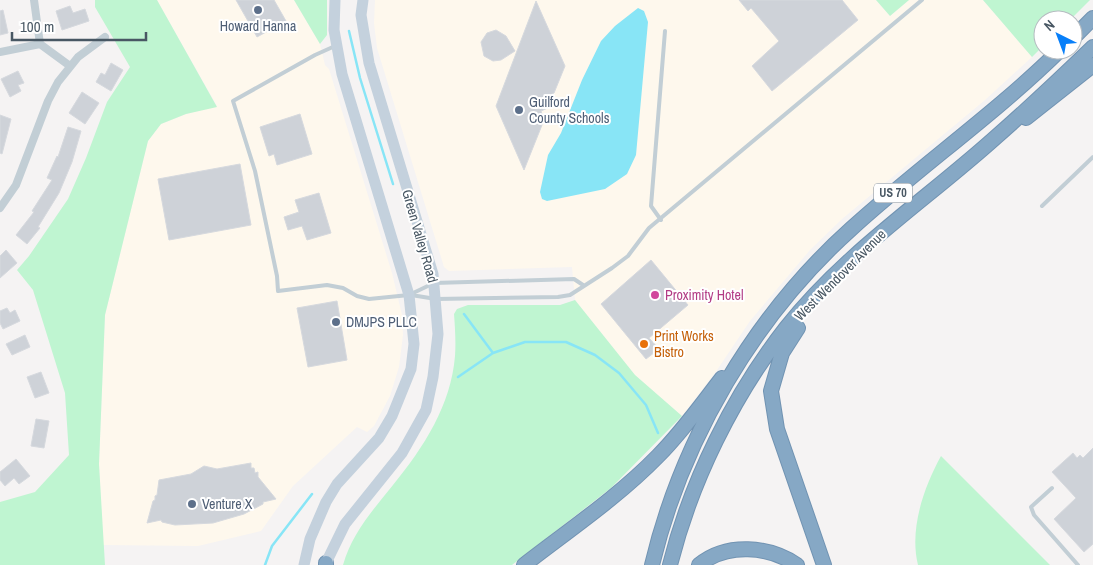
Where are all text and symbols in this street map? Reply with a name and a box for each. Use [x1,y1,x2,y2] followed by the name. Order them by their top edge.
[252,4,264,16] marker: Howard Hanna
[12,10,146,42] scale bar
[1033,10,1083,60] north arrow
[20,16,54,37] text: 100 m
[1040,16,1058,35] text: N
[220,17,297,35] place label: Howard Hanna
[529,93,610,127] place label: Guilford County Schools
[513,104,525,116] marker: Guilford County Schools
[874,184,912,202] road number: US 70
[398,187,442,285] street label: Green Valley Road
[790,225,890,325] street label: West Wendover Avenue
[665,286,743,304] place label: Proximity Hotel
[649,289,661,301] marker: Proximity Hotel
[346,313,417,331] place label: DMJPS PLLC
[330,316,342,328] marker: DMJPS PLLC
[654,327,714,361] place label: Print Works Bistro
[638,338,650,350] marker: Print Works Bistro
[202,495,253,513] place label: Venture X
[186,498,198,510] marker: Venture X

